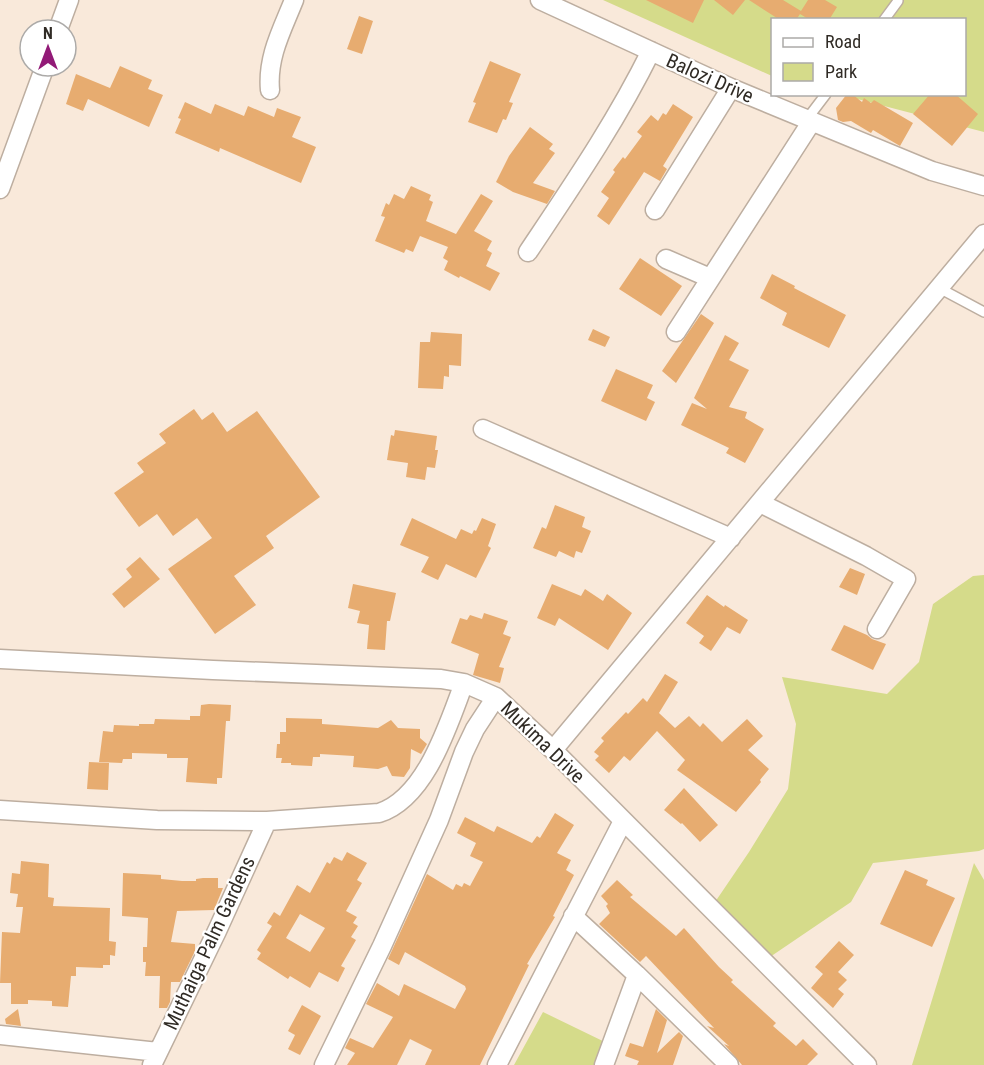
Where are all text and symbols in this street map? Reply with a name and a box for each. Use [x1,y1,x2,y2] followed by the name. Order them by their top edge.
[18,18,78,78] north arrow
[771,18,966,96] legend
[43,24,53,43] text: N
[825,31,861,52] text: Road
[663,48,757,108] street label: Balozi Drive
[825,61,857,82] text: Park
[496,696,590,788] street label: Mukima Drive
[158,852,260,1034] street label: Muthaiga Palm Gardens

